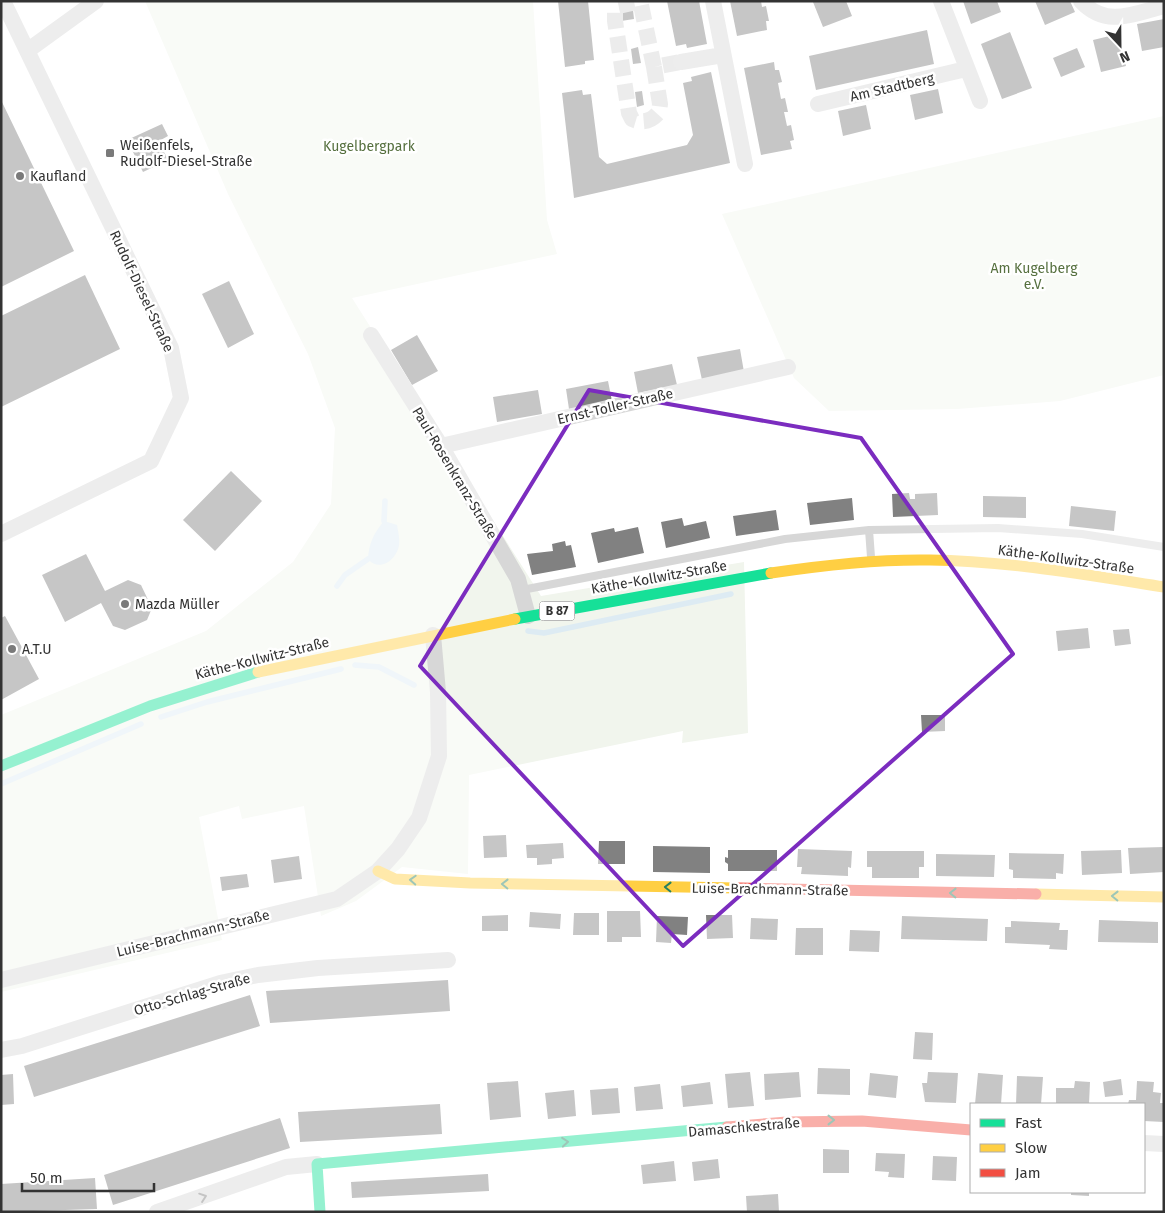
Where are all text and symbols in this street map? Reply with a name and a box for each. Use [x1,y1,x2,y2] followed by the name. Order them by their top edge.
[1095,20,1145,70] north arrow
[1117,47,1132,66] text: N
[848,69,937,105] street label: Am Stadtberg
[120,137,252,170] place label: Weißenfels, Rudolf-Diesel-Straße
[323,138,416,155] park label: Kugelbergpark
[104,147,116,159] marker: Weißenfels, Rudolf-Diesel-Straße
[30,168,86,185] place label: Kaufland
[14,170,26,182] marker: Kaufland
[106,228,177,355] street label: Rudolf-Diesel-Straße
[990,260,1078,293] park label: Am Kugelberg e.V.
[555,385,675,428] street label: Ernst-Toller-Straße
[408,404,501,542] street label: Paul-Rosenkranz-Straße
[997,542,1135,577] street label: Käthe-Kollwitz-Straße
[590,557,728,598] street label: Käthe-Kollwitz-Straße
[135,596,220,613] place label: Mazda Müller
[119,598,131,610] marker: Mazda Müller
[540,602,574,620] road number: B 87
[193,634,331,683] street label: Käthe-Kollwitz-Straße
[22,641,51,658] place label: A.T.U
[6,643,18,655] marker: A.T.U
[408,874,416,885] one-way arrow
[501,878,509,889] one-way arrow
[691,880,849,899] street label: Luise-Brachmann-Straße
[663,882,671,892] one-way arrow
[948,887,956,898] one-way arrow
[1111,891,1118,901] one-way arrow
[115,906,271,961] street label: Luise-Brachmann-Straße
[132,970,252,1019] street label: Otto-Schlag-Straße
[970,1103,1145,1193] legend
[687,1114,801,1141] street label: Damaschkestraße
[1015,1114,1042,1132] text: Fast
[827,1115,835,1126] one-way arrow
[561,1136,569,1147] one-way arrow
[1015,1139,1047,1157] text: Slow
[22,1160,155,1192] scale bar
[1015,1164,1041,1182] text: Jam
[30,1169,63,1187] text: 50 m
[199,1192,207,1202] one-way arrow

